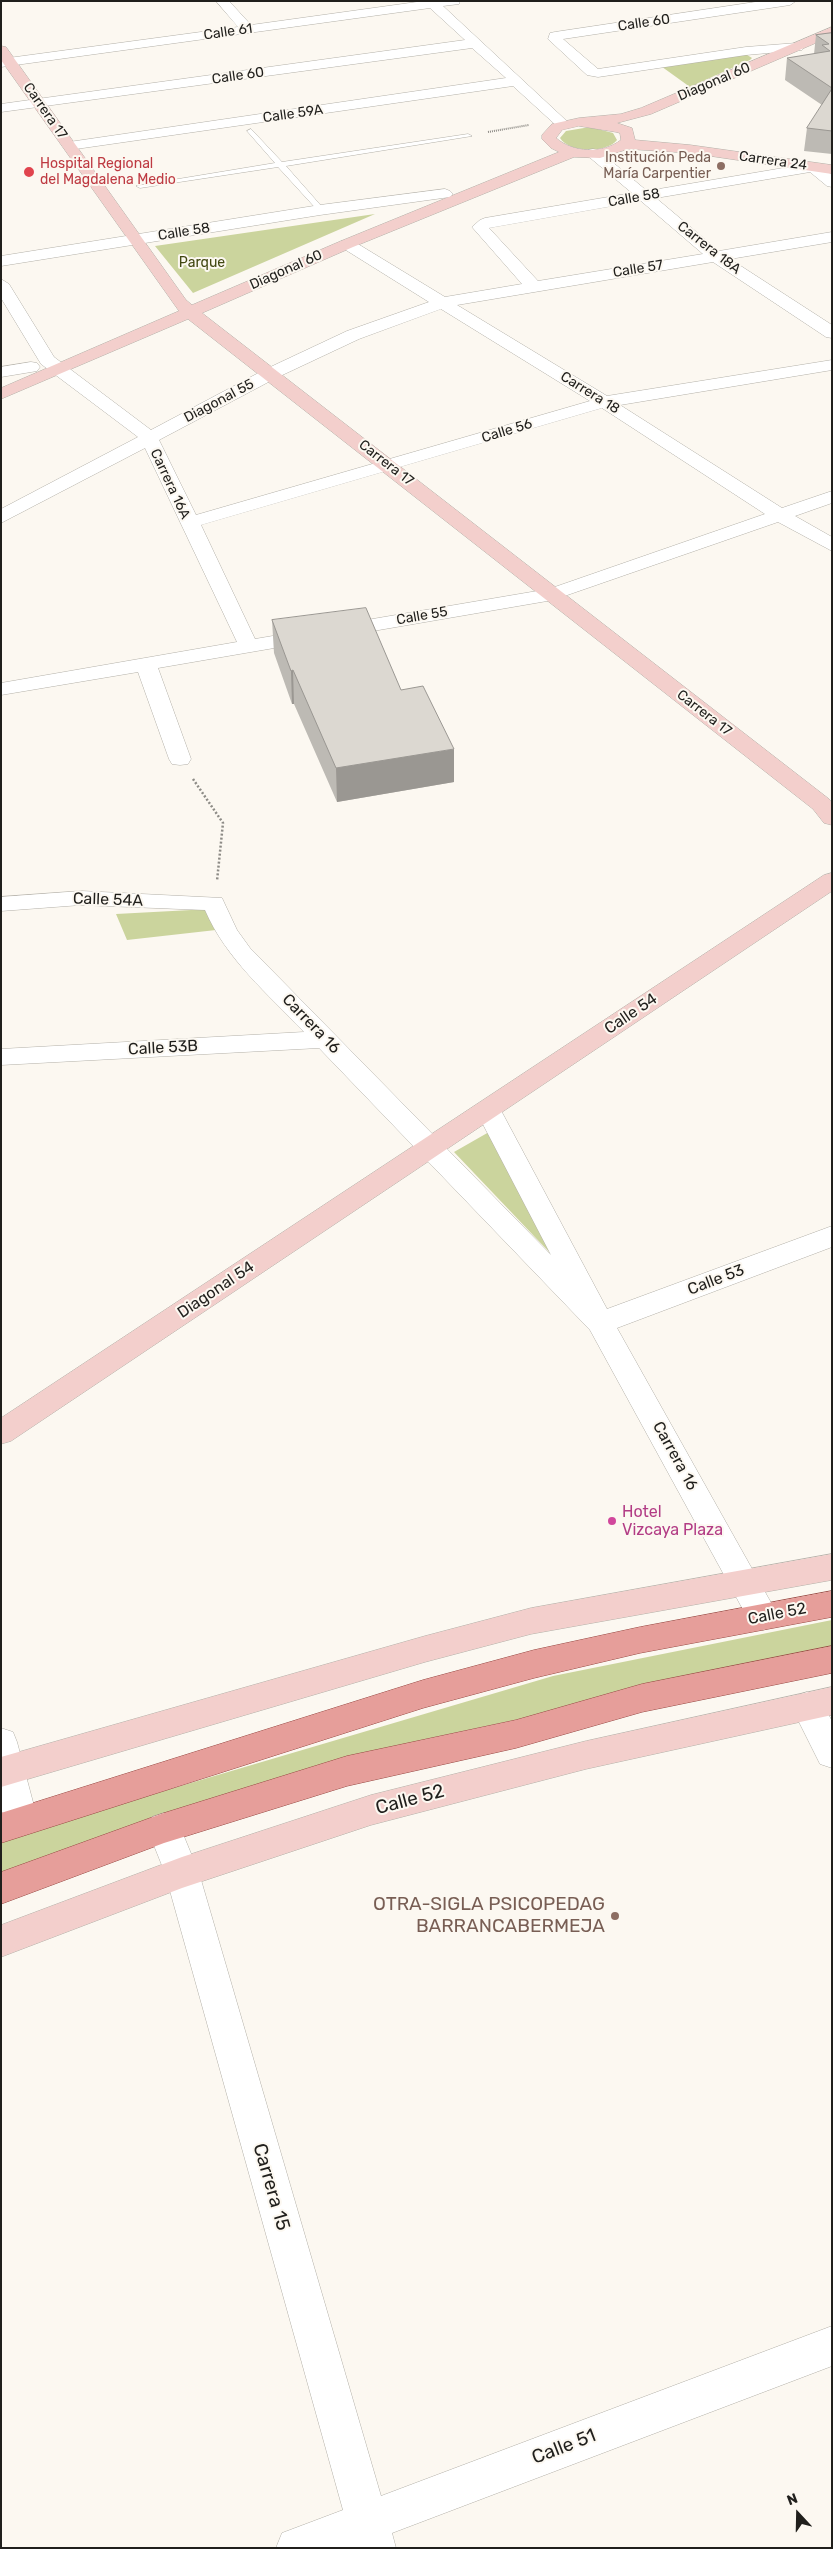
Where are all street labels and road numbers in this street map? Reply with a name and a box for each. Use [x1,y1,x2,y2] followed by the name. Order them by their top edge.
[617,11,671,35] street label: Calle 60
[202,20,254,44] street label: Calle 61
[675,59,753,105] street label: Diagonal 60
[211,64,265,88] street label: Calle 60
[19,80,71,142] street label: Carrera 17
[262,101,324,127] street label: Calle 59A
[738,148,808,174] street label: Carrera 24
[607,185,661,211] street label: Calle 58
[674,218,744,278] street label: Carrera 18A
[157,220,211,244] street label: Calle 58
[247,247,325,293] street label: Diagonal 60
[612,257,664,281] street label: Calle 57
[557,368,623,418] street label: Carrera 18
[181,376,257,426] street label: Diagonal 55
[480,415,534,447] street label: Calle 56
[355,436,417,490] street label: Carrera 17
[146,446,194,522] street label: Carrera 16A
[395,603,449,629] street label: Calle 55
[673,686,735,740] street label: Carrera 17
[73,889,143,911] street label: Calle 54A
[601,989,661,1039] street label: Calle 54
[278,990,344,1058] street label: Carrera 16
[128,1037,198,1059] street label: Calle 53B
[174,1257,258,1323] street label: Diagonal 54
[685,1260,747,1300] street label: Calle 53
[648,1418,702,1494] street label: Carrera 16
[746,1599,808,1629] street label: Calle 52
[373,1780,447,1820] street label: Calle 52
[248,2141,294,2233] street label: Carrera 15
[529,2424,599,2470] street label: Calle 51

